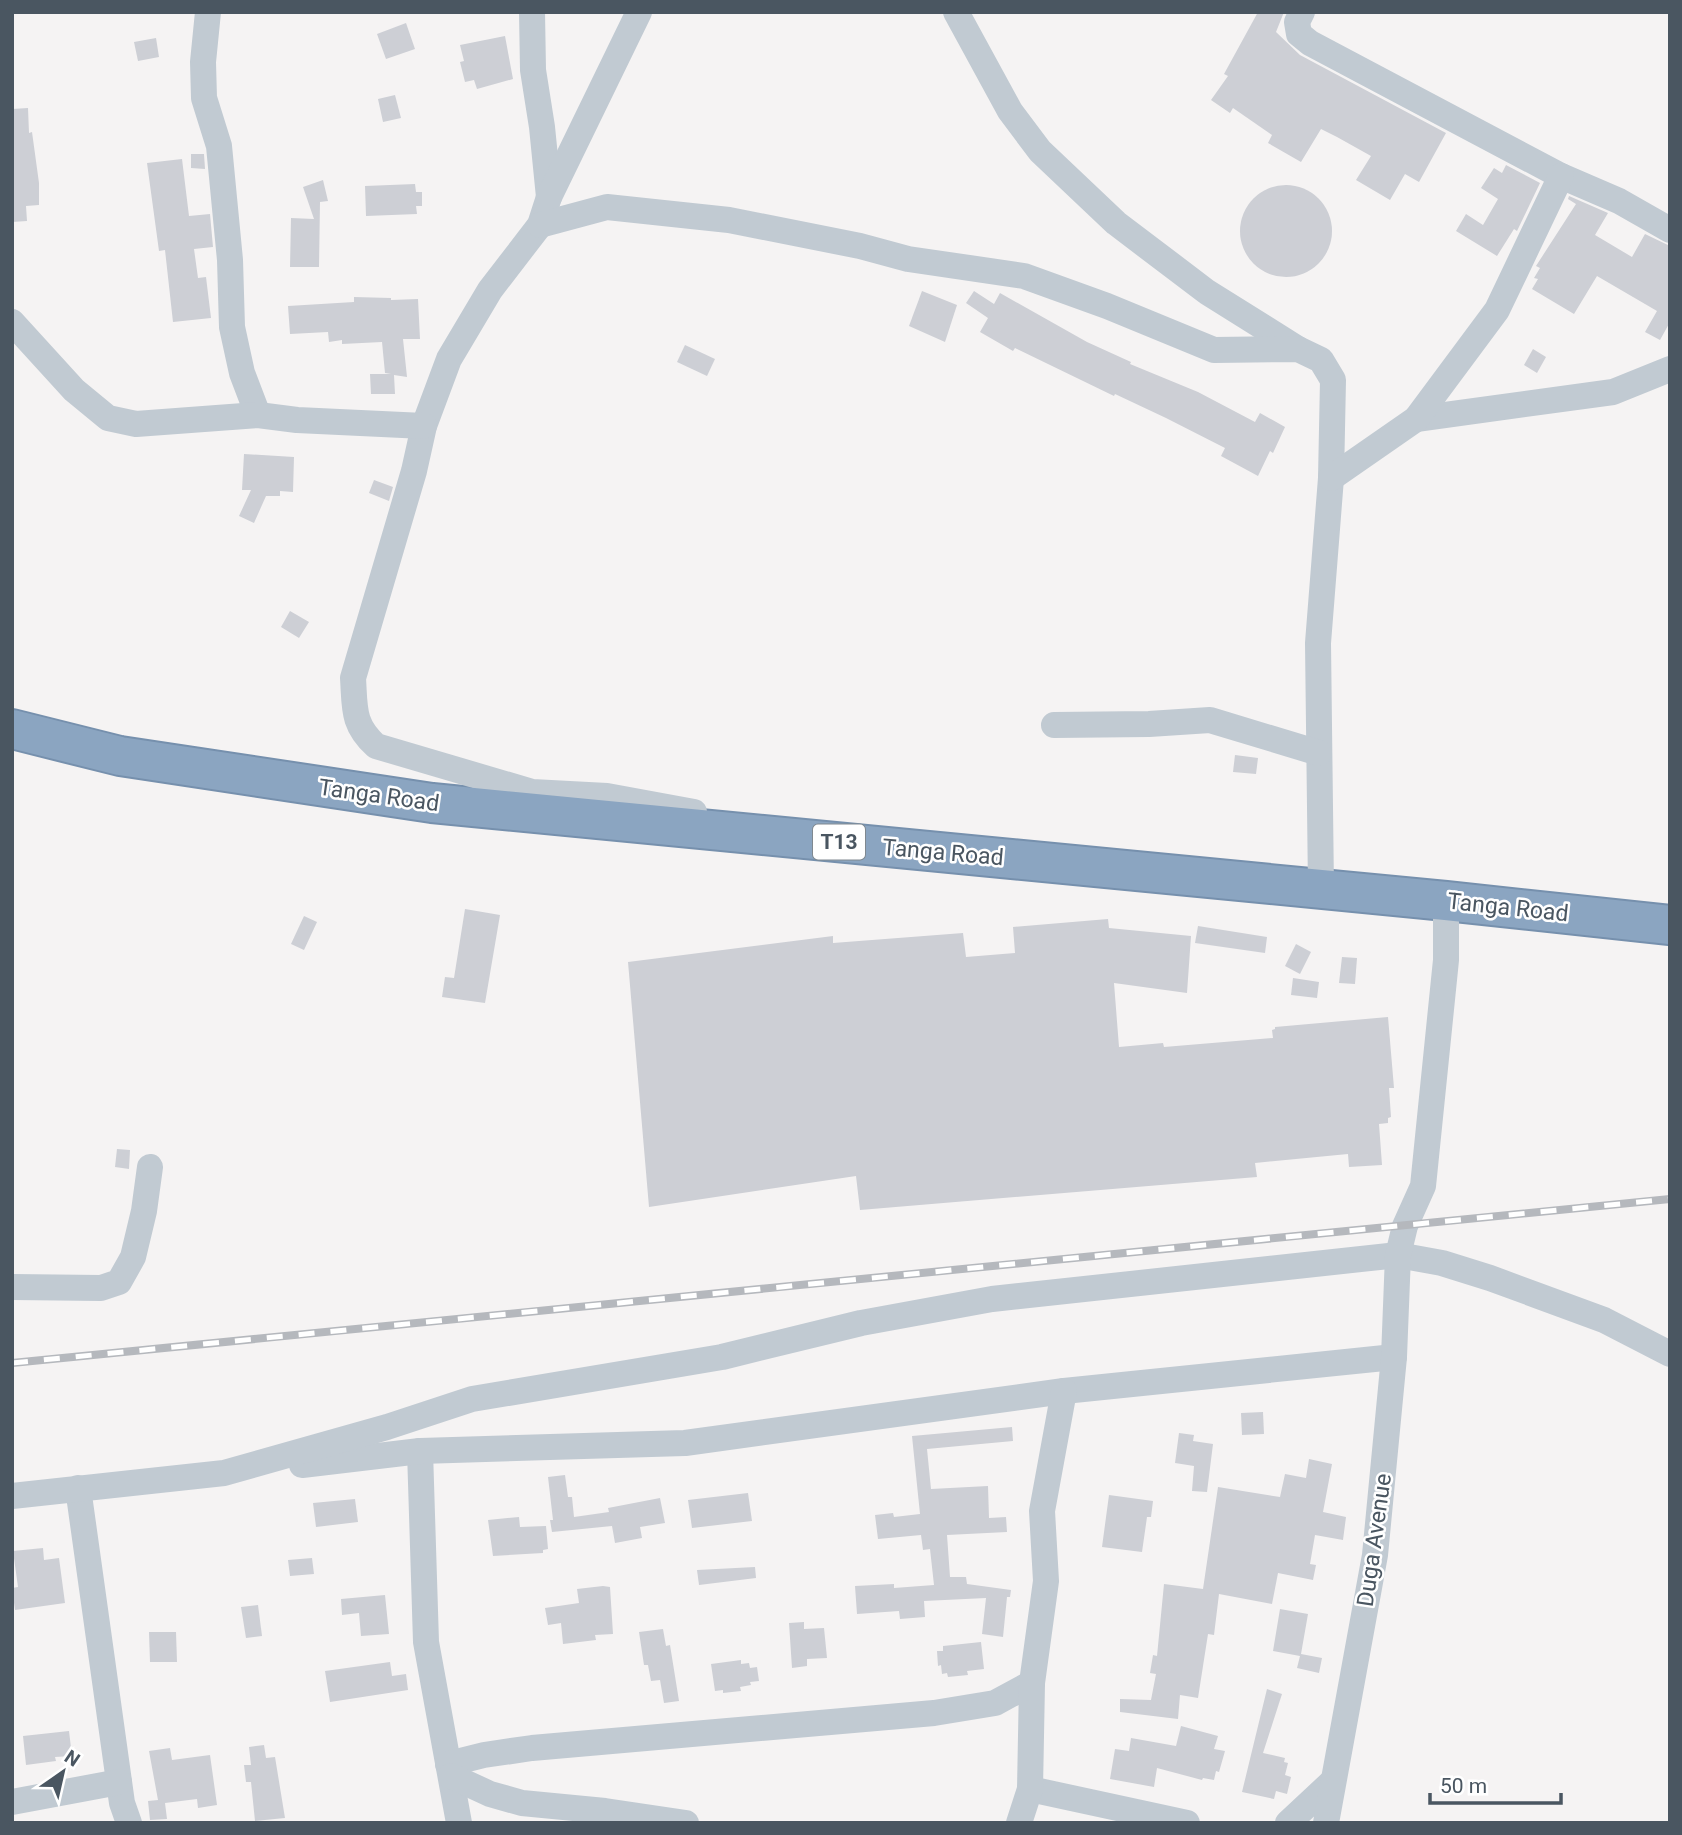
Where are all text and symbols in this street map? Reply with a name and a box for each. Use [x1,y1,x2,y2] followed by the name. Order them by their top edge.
[317,774,441,817] street label: Tanga Road
[813,824,865,860] road number: T13
[881,834,1005,871] street label: Tanga Road
[1446,888,1570,927] street label: Tanga Road
[1352,1472,1397,1608] street label: Duga Avenue
[28,1737,98,1807] north arrow
[60,1745,84,1772] text: N
[1430,1762,1561,1806] scale bar
[1440,1774,1487,1798] text: 50 m

